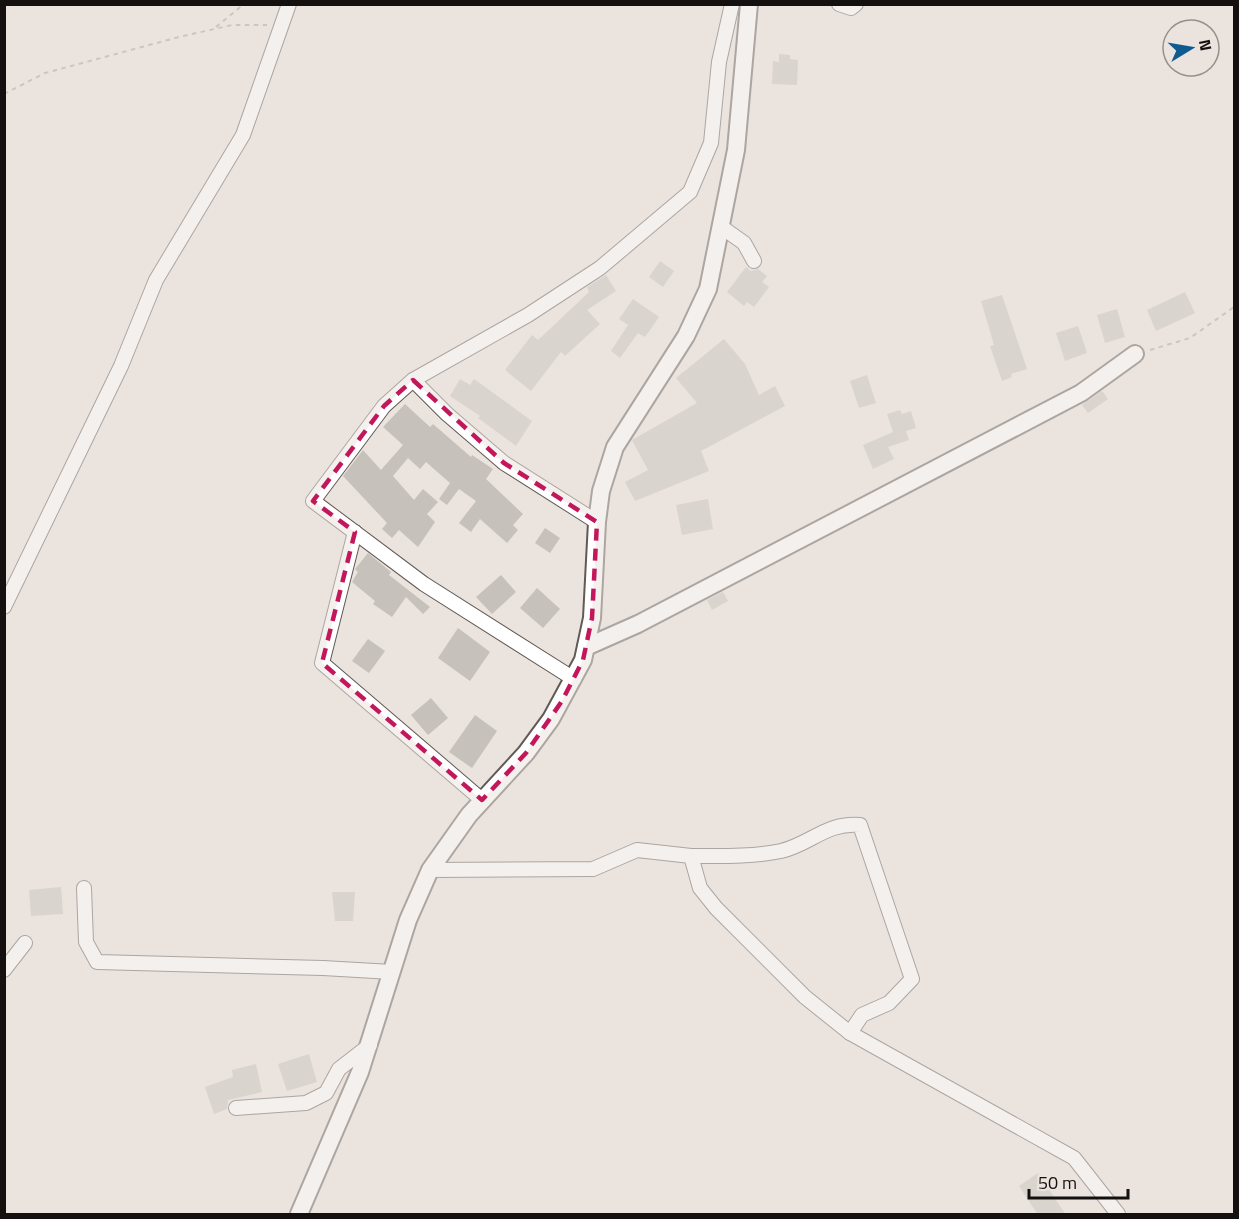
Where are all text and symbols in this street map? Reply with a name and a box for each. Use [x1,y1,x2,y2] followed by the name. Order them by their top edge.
[1161,18,1221,78] north arrow
[1193,37,1219,53] text: N
[1029,1162,1128,1200] scale bar
[1038,1169,1077,1196] text: 50 m

